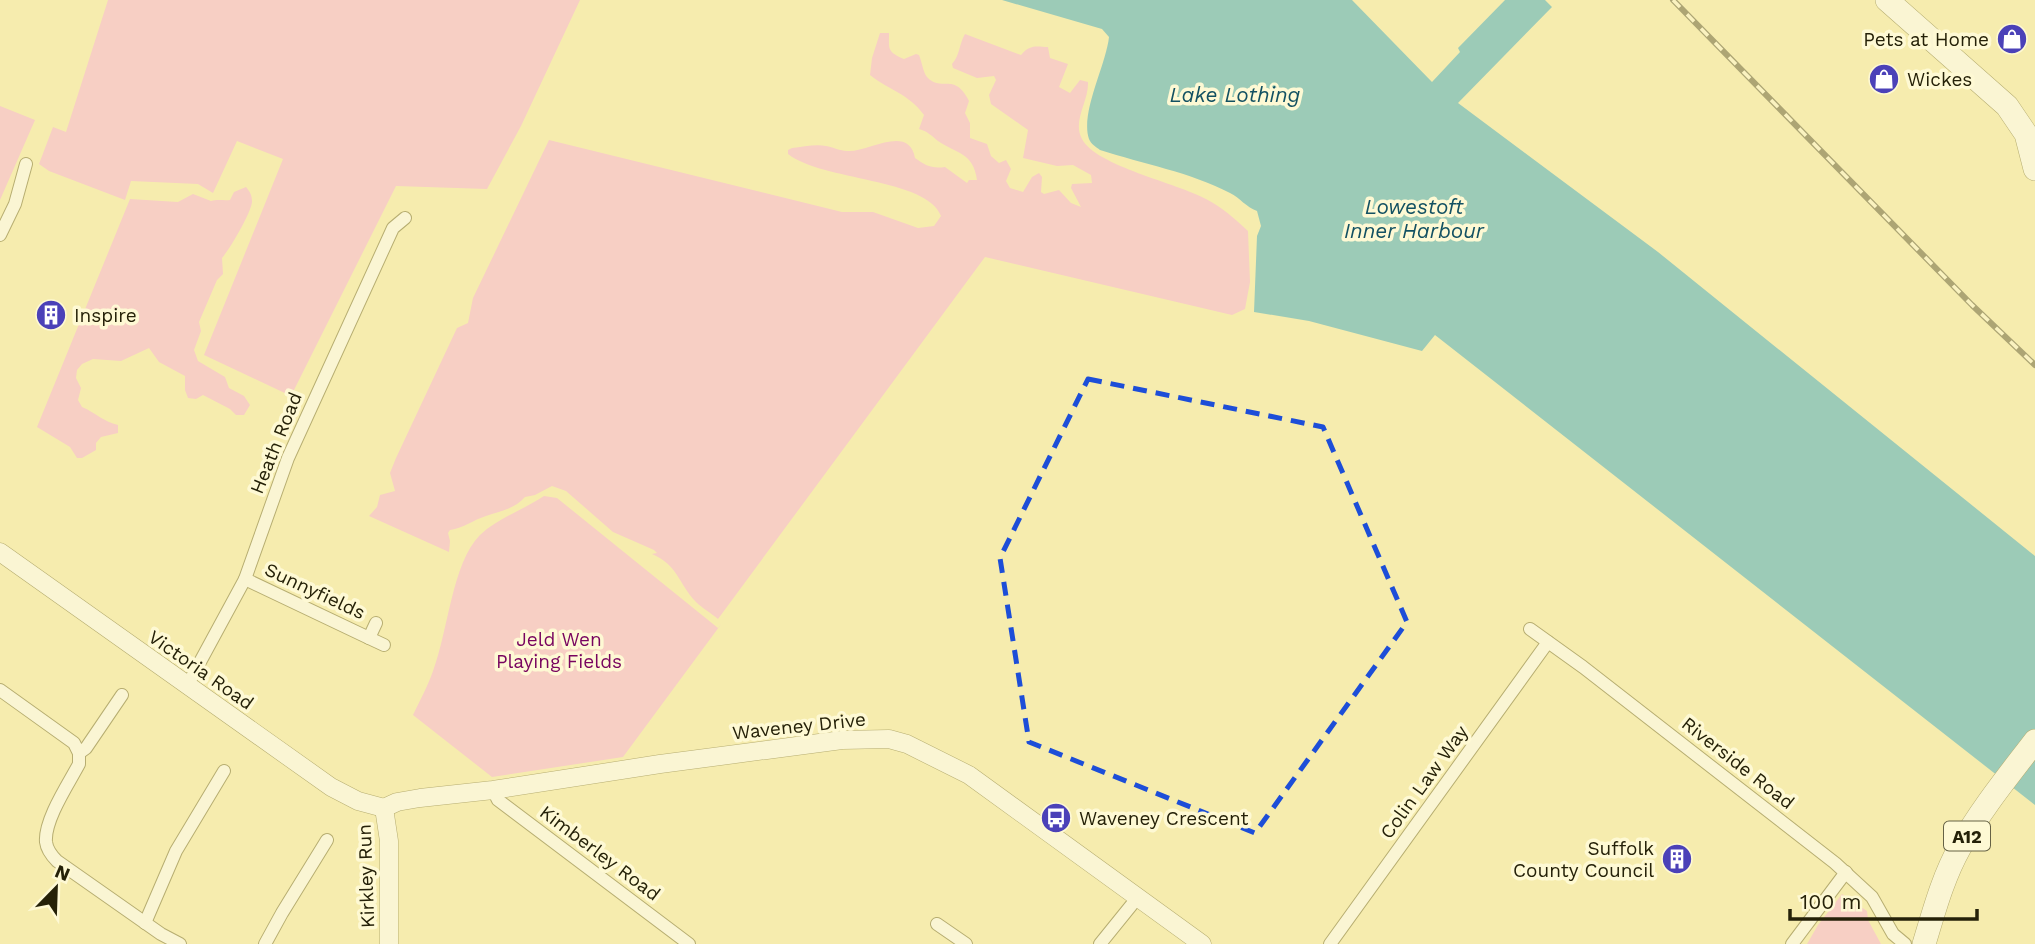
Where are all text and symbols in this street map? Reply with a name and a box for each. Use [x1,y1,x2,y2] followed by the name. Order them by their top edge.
[1995,22,2029,56] shop icon: Pets at Home
[1863,28,1989,51] place label: Pets at Home
[1867,62,1901,96] shop icon: Wickes
[1907,68,1972,91] place label: Wickes
[1170,82,1301,107] water label: Lake Lothing
[1344,194,1485,243] water label: Lowestoft Inner Harbour
[34,298,68,332] building icon: Inspire
[74,304,137,327] place label: Inspire
[245,389,307,497] street label: Heath Road
[261,558,369,624] street label: Sunnyfields
[144,625,258,715] street label: Victoria Road
[496,628,622,673] park label: Jeld Wen Playing Fields
[731,708,867,744] street label: Waveney Drive
[1677,712,1799,814] street label: Riverside Road
[1375,721,1473,843] street label: Colin Law Way
[535,800,665,906] street label: Kimberley Road
[1039,801,1073,835] bus stop icon: Waveney Crescent
[1079,807,1249,830] place label: Waveney Crescent
[1944,822,1990,850] road number: A12
[353,824,379,928] street label: Kirkley Run
[1513,837,1654,882] place label: Suffolk County Council
[1660,842,1694,876] building icon: Suffolk County Council
[21,853,91,923] north arrow
[51,859,73,886] text: N
[1790,878,1977,922] scale bar
[1800,889,1862,914] text: 100 m

